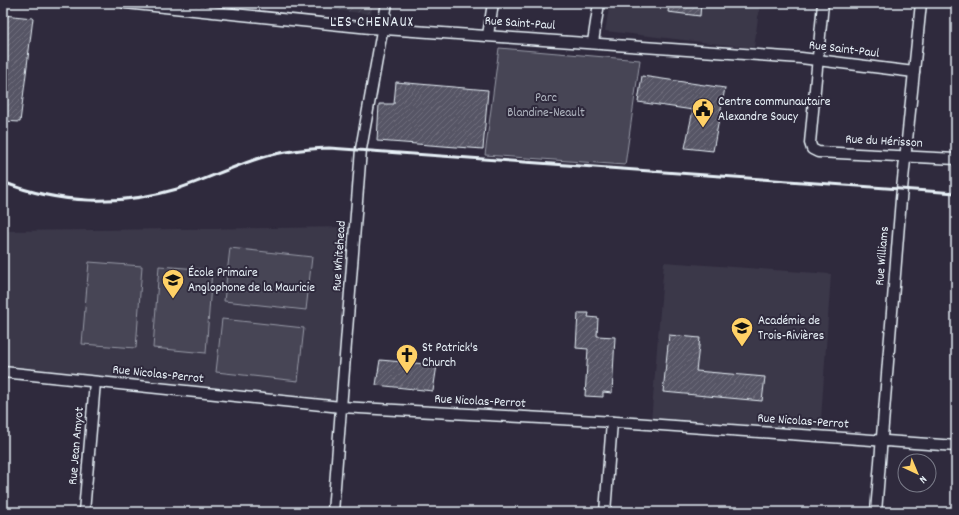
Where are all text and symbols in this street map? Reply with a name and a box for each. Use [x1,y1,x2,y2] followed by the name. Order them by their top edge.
[330,12,414,34] district label: LES CHENAUX
[484,12,556,36] street label: Rue Saint-Paul
[808,36,880,64] street label: Rue Saint-Paul
[507,89,585,123] park label: Parc Blandine-Neault
[718,93,831,127] place label: Centre communautaire Alexandre Soucy
[690,96,716,129] public building icon: Centre communautaire Alexandre Soucy
[845,130,923,154] street label: Rue du Hérisson
[328,220,352,292] street label: Rue Whitehead
[871,226,895,286] street label: Rue Williams
[188,264,315,298] place label: École Primaire Anglophone de la Mauricie
[160,267,186,300] school or university icon: École Primaire Anglophone de la Mauricie
[758,312,824,346] place label: Académie de Trois-Rivières
[729,315,755,348] school or university icon: Académie de Trois-Rivières
[422,339,478,373] place label: St Patrick's Church
[394,342,420,375] church icon: St Patrick's Church
[112,361,205,389] street label: Rue Nicolas-Perrot
[434,390,526,414] street label: Rue Nicolas-Perrot
[64,406,90,486] street label: Rue Jean Amyot
[757,409,849,435] street label: Rue Nicolas-Perrot
[897,453,937,493] north arrow
[915,471,930,487] text: N

